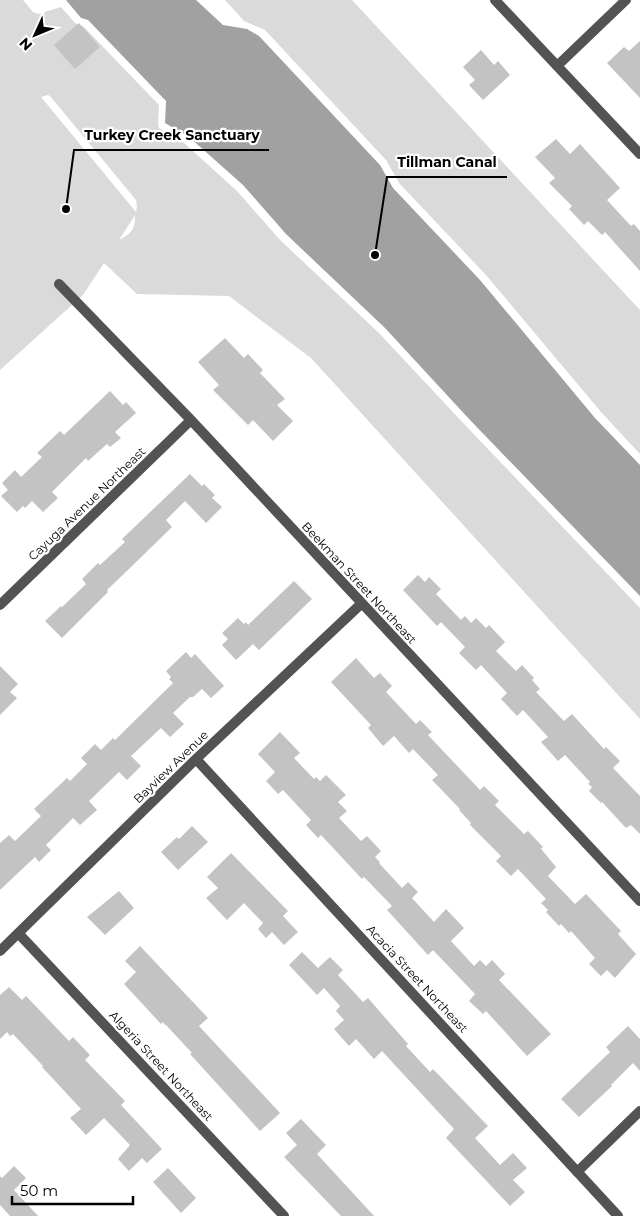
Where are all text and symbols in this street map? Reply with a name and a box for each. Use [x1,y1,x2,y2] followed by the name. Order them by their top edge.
[10,10,60,60] north arrow
[15,34,36,54] text: N
[74,121,269,150] callout: Turkey Creek Sanctuary
[84,126,260,144] text: Turkey Creek Sanctuary
[387,148,507,177] callout: Tillman Canal
[397,153,497,171] text: Tillman Canal
[25,444,148,564] street label: Cayuga Avenue Northeast
[299,519,420,647] street label: Beekman Street Northeast
[130,727,211,806] street label: Bayview Avenue
[363,922,471,1036] street label: Acacia Street Northeast
[106,1008,216,1124] street label: Algeria Street Northeast
[12,1174,134,1206] scale bar
[20,1181,58,1200] text: 50 m

